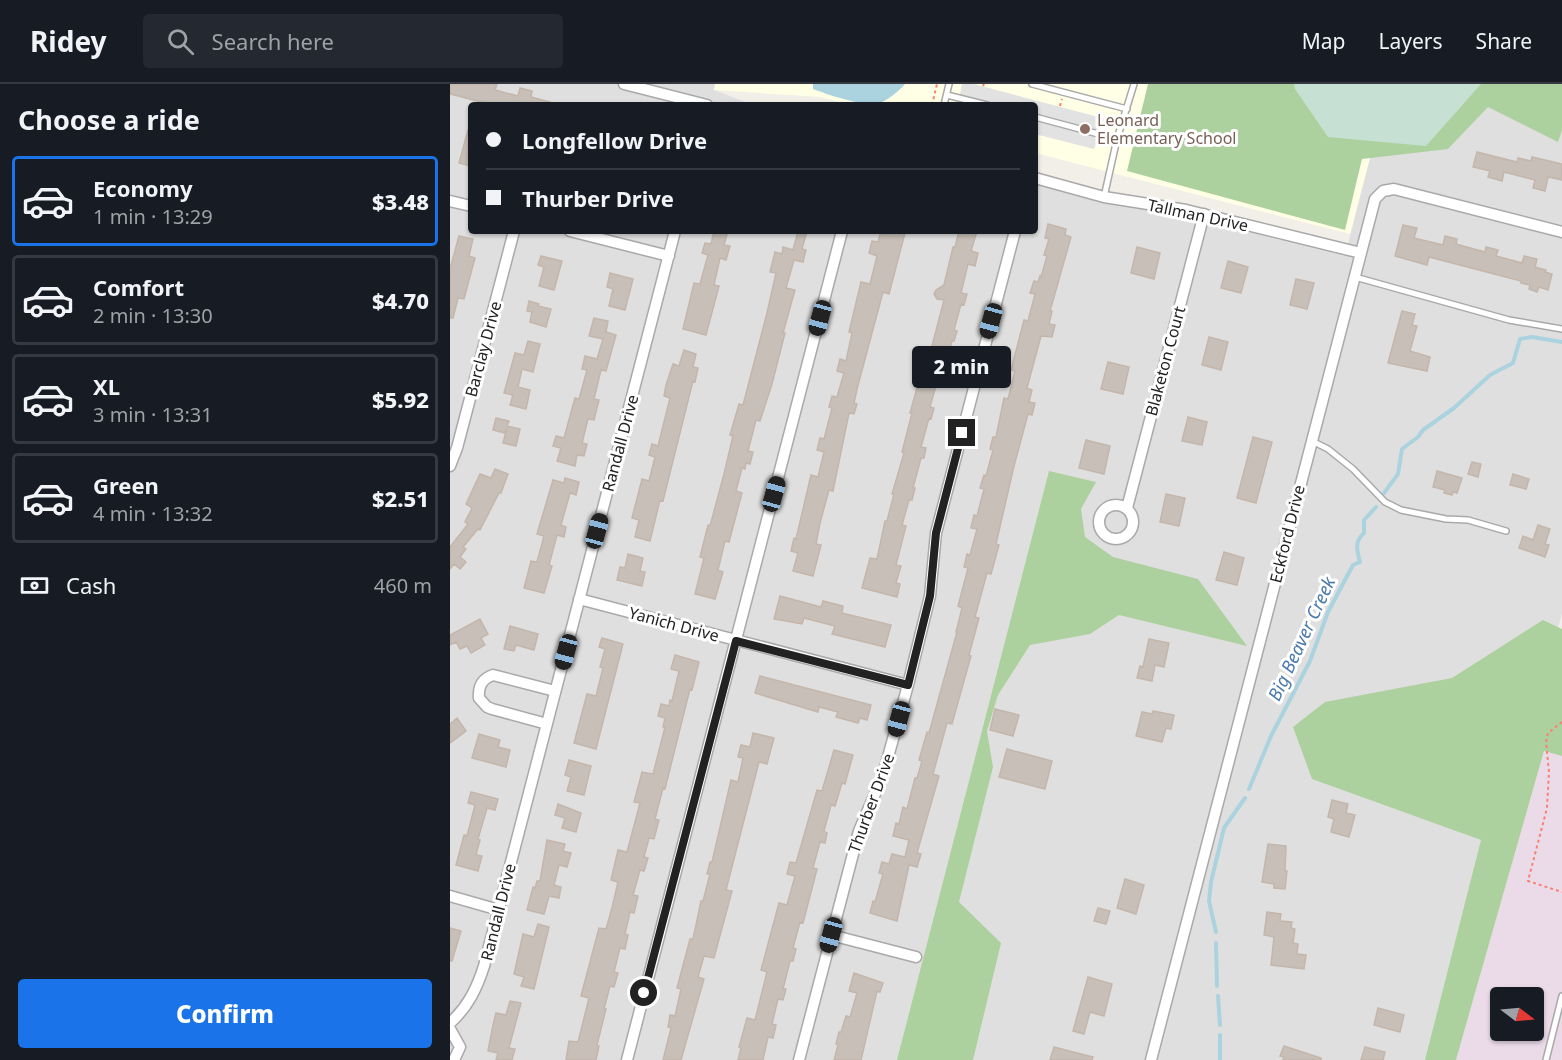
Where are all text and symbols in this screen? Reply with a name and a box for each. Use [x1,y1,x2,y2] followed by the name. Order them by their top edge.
[143,14,563,68] search box
[30,22,107,60] text: Ridey
[164,25,197,58] icon: search
[212,26,334,56] text: Search here
[1302,27,1346,55] text: Map
[1379,27,1443,55] text: Layers
[1476,27,1532,55] text: Share
[18,101,200,138] text: Choose a ride
[1097,109,1236,149] place label: Leonard Elementary School
[1078,122,1092,136] marker: Leonard Elementary School
[522,125,707,155] text: Longfellow Drive
[93,173,192,203] text: Economy
[21,174,75,228] icon: car
[522,183,674,213] text: Thurber Drive
[372,186,429,216] text: $3.48
[1146,194,1250,236] street label: Tallman Drive
[93,203,213,230] text: 1 min · 13:29
[93,272,184,302] text: Comfort
[21,273,75,327] icon: car
[372,285,429,315] text: $4.70
[807,298,833,338] car
[460,299,506,399] street label: Barclay Drive
[978,301,1004,341] car
[93,302,213,329] text: 2 min · 13:30
[1140,304,1190,418] street label: Blaketon Court
[912,346,1012,388] callout: 2 min
[934,353,989,380] text: 2 min
[93,371,120,401] text: XL
[21,372,75,426] icon: car
[372,384,429,414] text: $5.92
[596,392,644,494] street label: Randall Drive
[93,401,213,428] text: 3 min · 13:31
[948,419,975,446] route end
[93,470,159,500] text: Green
[21,471,75,525] icon: car
[761,474,787,514] car
[372,483,429,513] text: $2.51
[1264,483,1310,585] street label: Eckford Drive
[93,500,213,527] text: 4 min · 13:32
[584,511,610,551] car
[18,569,51,602] icon: cash
[66,570,116,600] text: Cash
[374,572,432,599] text: 460 m
[1262,572,1341,704] water label: Big Beaver Creek
[626,601,722,647] street label: Yanich Drive
[553,632,579,672] car
[886,699,912,739] car
[843,750,899,856] street label: Thurber Drive
[475,861,521,963] street label: Randall Drive
[818,915,844,955] car
[18,979,432,1048] button: Confirm
[630,979,657,1006] route start
[1490,987,1544,1041] north arrow
[1490,987,1544,1041] map controls

